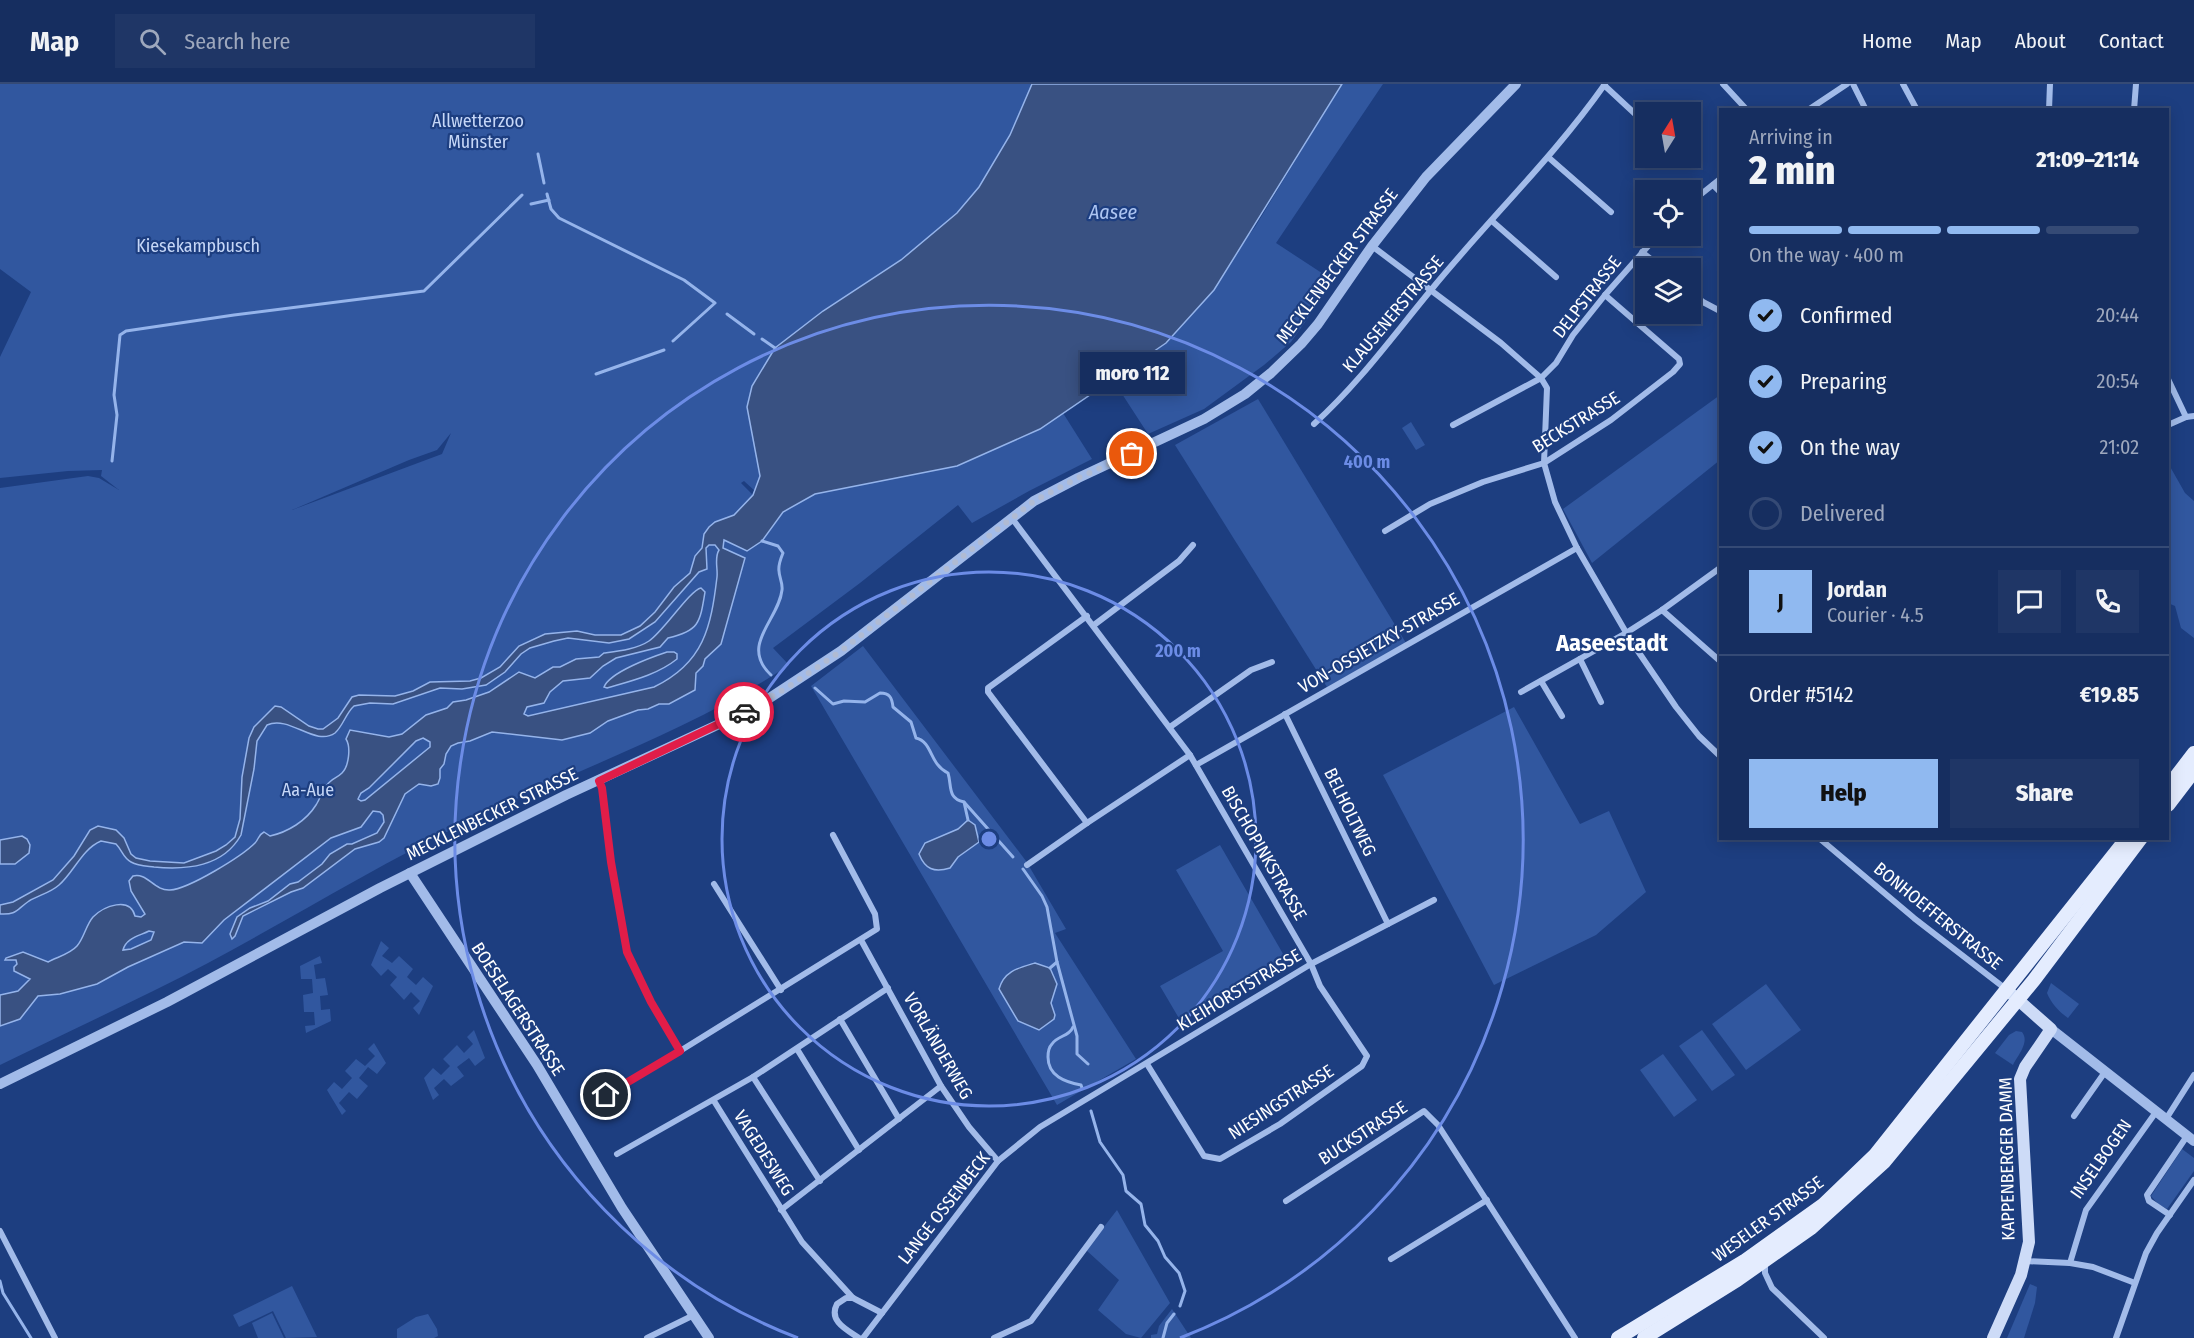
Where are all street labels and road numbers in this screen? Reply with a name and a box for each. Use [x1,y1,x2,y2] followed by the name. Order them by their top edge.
[1271,184,1403,348] street label: MECKLENBECKER STRASSE
[1338,251,1448,377] street label: KLAUSENERSTRASSE
[1548,252,1626,342] street label: DELPSTRASSE
[1528,386,1624,458] street label: BECKSTRASSE
[1295,588,1463,698] street label: VON-OSSIETZKY-STRASSE
[402,763,582,865] street label: MECKLENBECKER STRASSE
[1319,764,1381,860] street label: BELHOLTWEG
[1217,782,1311,924] street label: BISCHOPINKSTRASSE
[1869,857,2007,975] street label: BONHOEFFERSTRASSE
[467,938,569,1080] street label: BOESELAGERSTRASSE
[1173,944,1305,1036] street label: KLEIHORSTSTRASSE
[899,989,977,1103] street label: VORLÄNDERWEG
[1224,1060,1338,1144] street label: NIESINGSTRASSE
[1995,1077,2019,1241] street label: KAPPENBERGER DAMM
[1315,1096,1411,1170] street label: BUCKSTRASSE
[729,1106,799,1200] street label: VAGEDESWEG
[2066,1115,2136,1203] street label: INSELBOGEN
[893,1147,995,1269] street label: LANGE OSSENBECK
[1708,1171,1828,1267] street label: WESELER STRASSE

